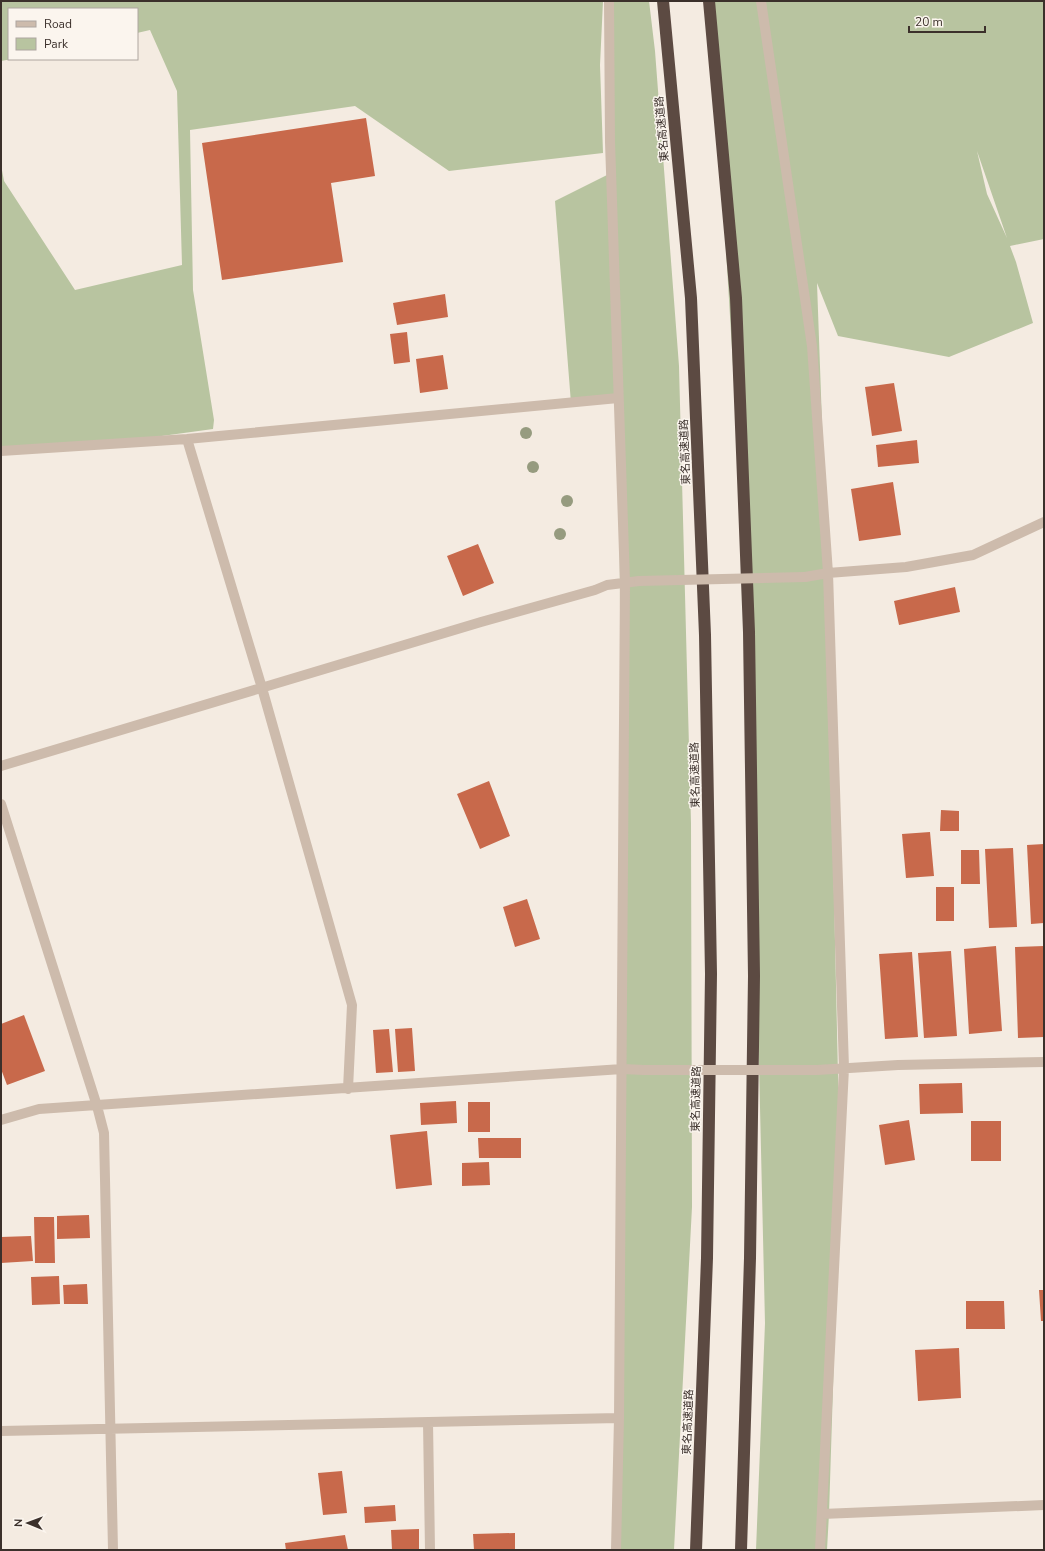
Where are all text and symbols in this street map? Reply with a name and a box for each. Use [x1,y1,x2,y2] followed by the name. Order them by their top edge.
[8,8,138,60] legend
[909,8,985,34] scale bar
[915,14,943,30] text: 20 m
[44,16,72,32] text: Road
[44,36,69,52] text: Park
[652,95,672,163] street label: 東名高速道路
[676,419,694,485] street label: 東名高速道路
[687,742,703,808] street label: 東名高速道路
[688,1066,704,1132] street label: 東名高速道路
[679,1389,697,1455] street label: 東名高速道路
[8,1503,48,1543] north arrow
[11,1519,26,1527] text: N

